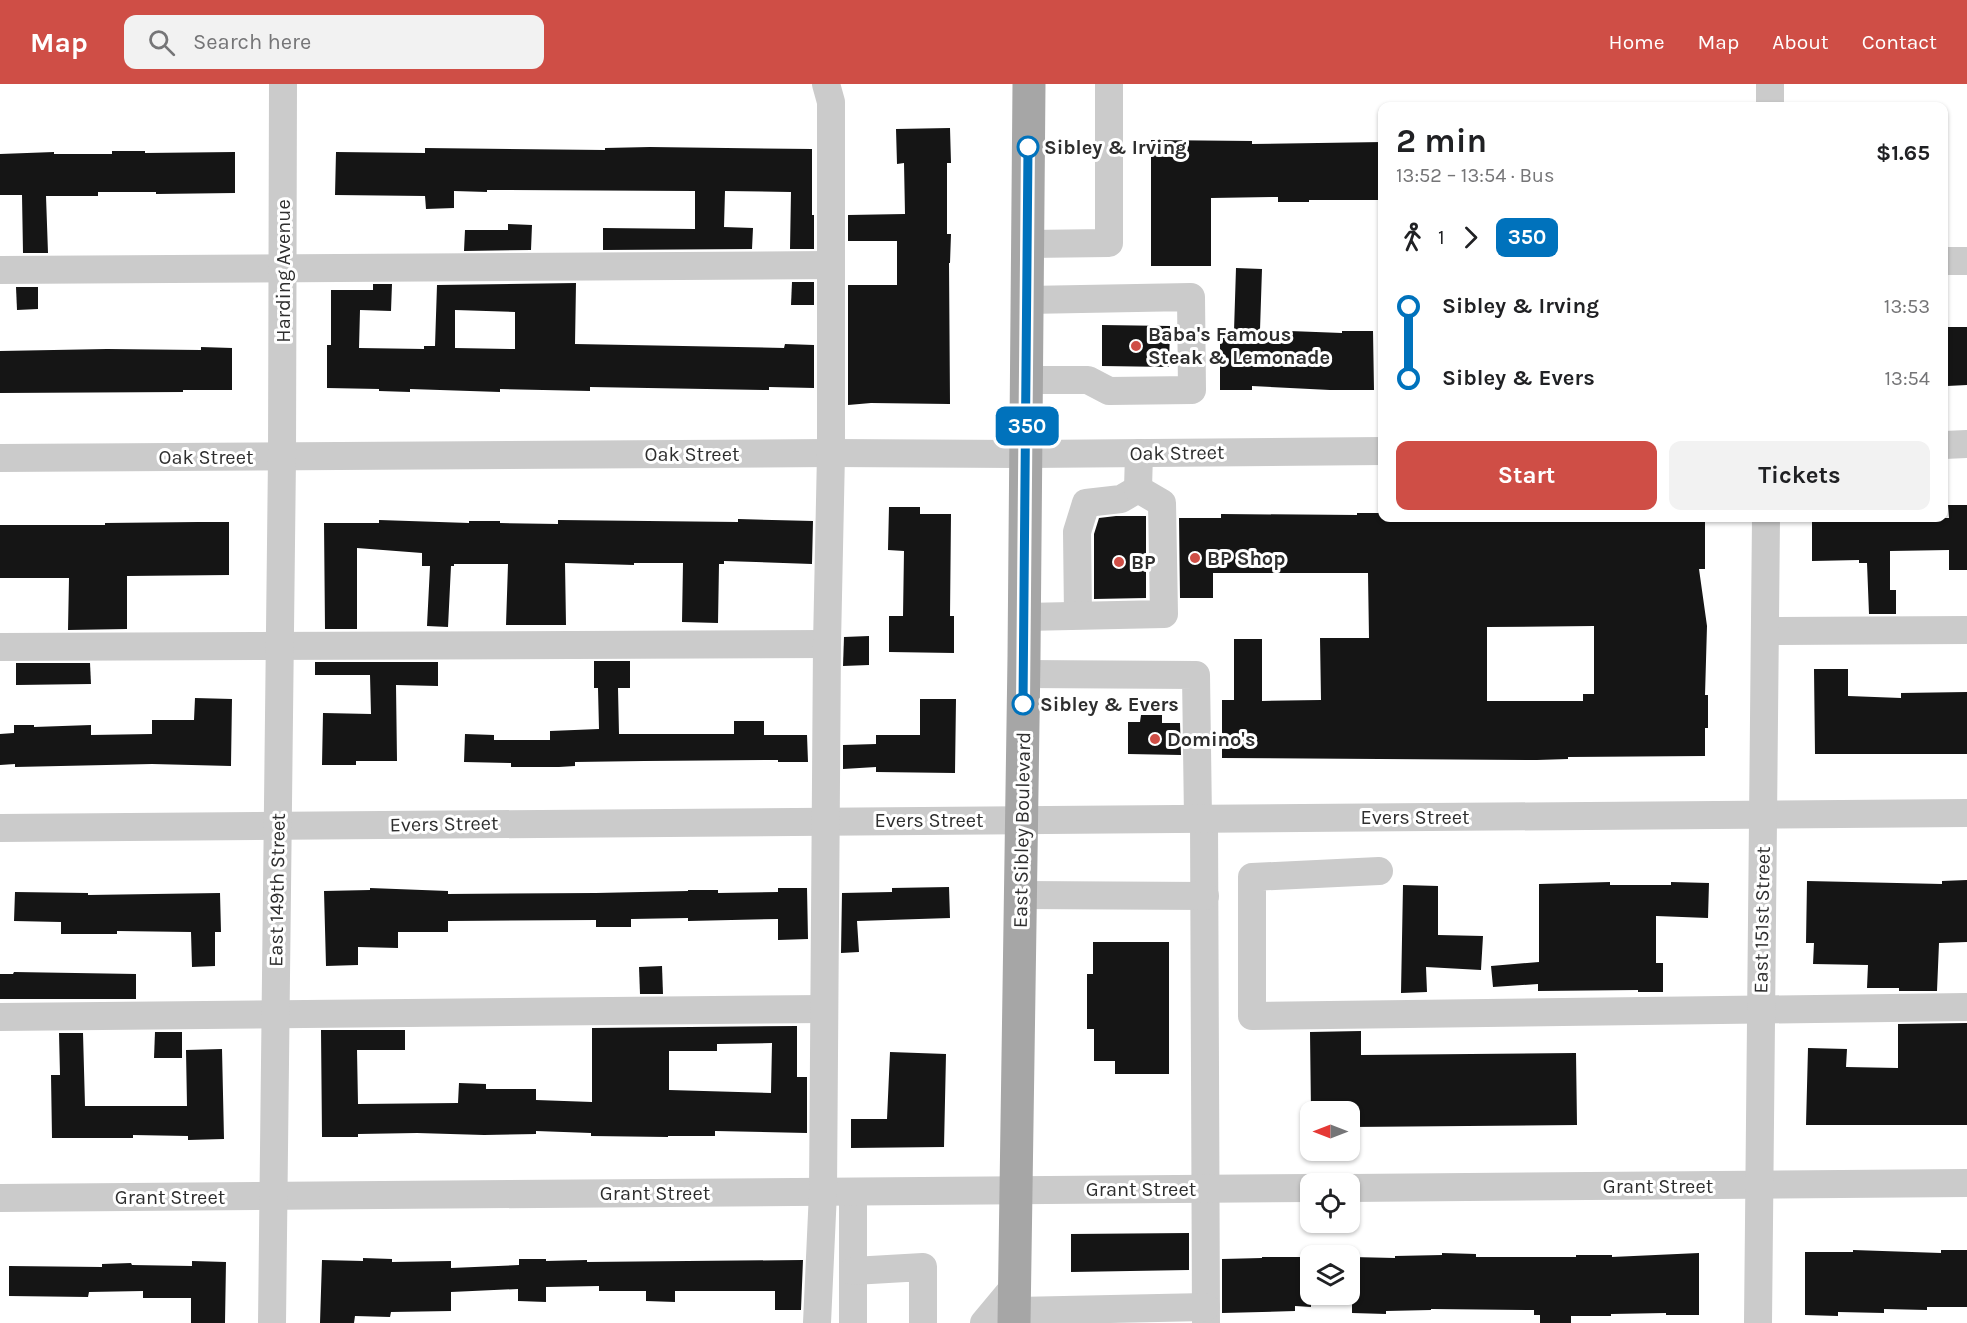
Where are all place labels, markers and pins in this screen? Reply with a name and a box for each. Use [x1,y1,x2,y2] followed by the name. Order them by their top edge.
[1017,136,1039,158] marker: Sibley & Irving
[1044,136,1187,159] place label: Sibley & Irving
[1148,323,1330,369] place label: Baba's Famous Steak & Lemonade
[1129,339,1143,353] marker: Baba's Famous Steak & Lemonade
[1207,547,1285,570] place label: BP Shop
[1131,551,1156,574] place label: BP
[1188,551,1202,565] marker: BP Shop
[1112,555,1126,569] marker: BP
[1012,693,1034,715] marker: Sibley & Evers
[1040,693,1179,716] place label: Sibley & Evers
[1167,728,1256,751] place label: Domino's
[1148,732,1162,746] marker: Domino's

